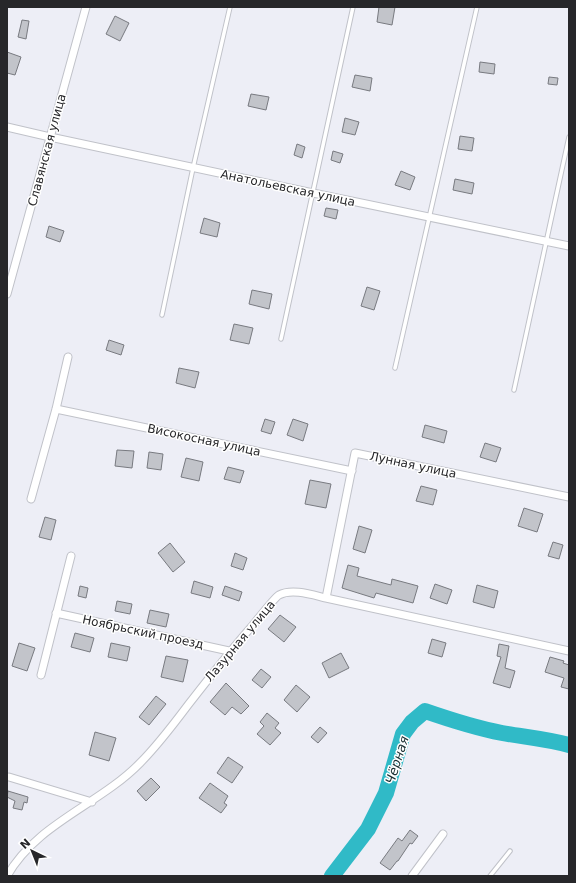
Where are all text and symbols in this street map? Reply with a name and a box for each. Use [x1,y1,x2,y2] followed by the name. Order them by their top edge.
[25,92,69,208] street label: Славянская улица
[219,167,357,209] street label: Анатольевская улица
[146,421,262,459] street label: Високосная улица
[368,449,458,481] street label: Лунная улица
[202,598,278,684] street label: Лазурная улица
[81,612,205,652] street label: Ноябрьский проезд
[382,734,412,786] water label: Чёрная
[12,831,52,871] north arrow
[18,836,33,852] text: N

